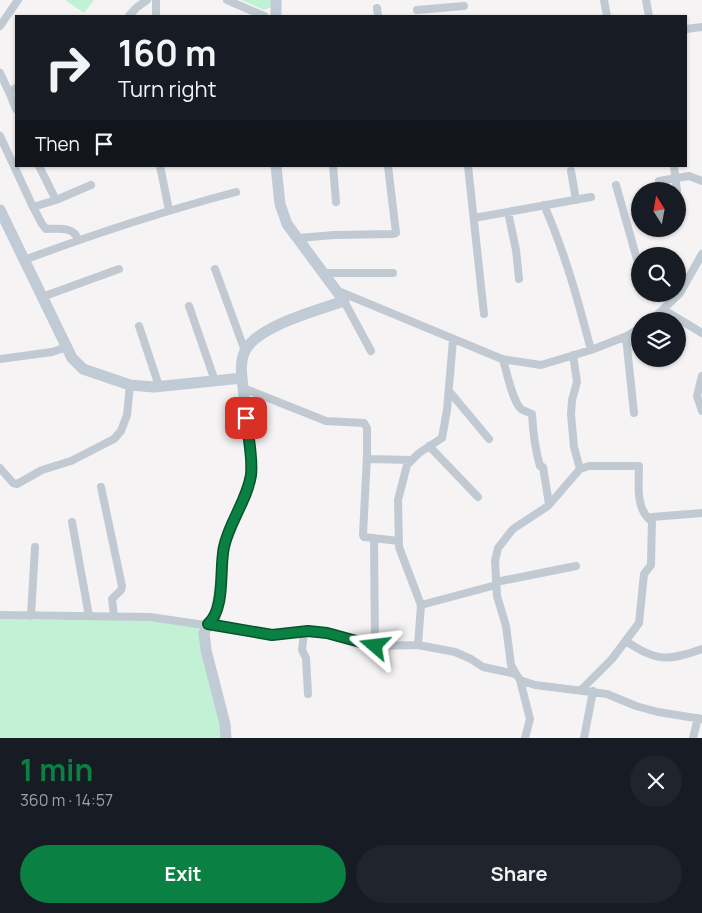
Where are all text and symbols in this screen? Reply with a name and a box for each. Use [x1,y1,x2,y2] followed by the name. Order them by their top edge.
[118,29,217,77] text: 160 m
[35,35,100,100] icon: right
[118,74,216,104] text: Turn right
[90,130,118,158] icon: arrive
[35,131,80,157] text: Then
[631,182,686,238] north arrow
[631,182,686,367] map controls
[631,247,686,302] button: search
[631,312,686,367] button: layers
[225,397,267,439] pin
[232,404,260,432] icon: arrive
[348,619,400,671] position arrow
[20,749,93,790] text: 1 min
[630,755,682,807] button: close
[20,789,113,811] text: 360 m · 14:57
[20,845,346,903] button: Exit
[356,845,682,903] button: Share

